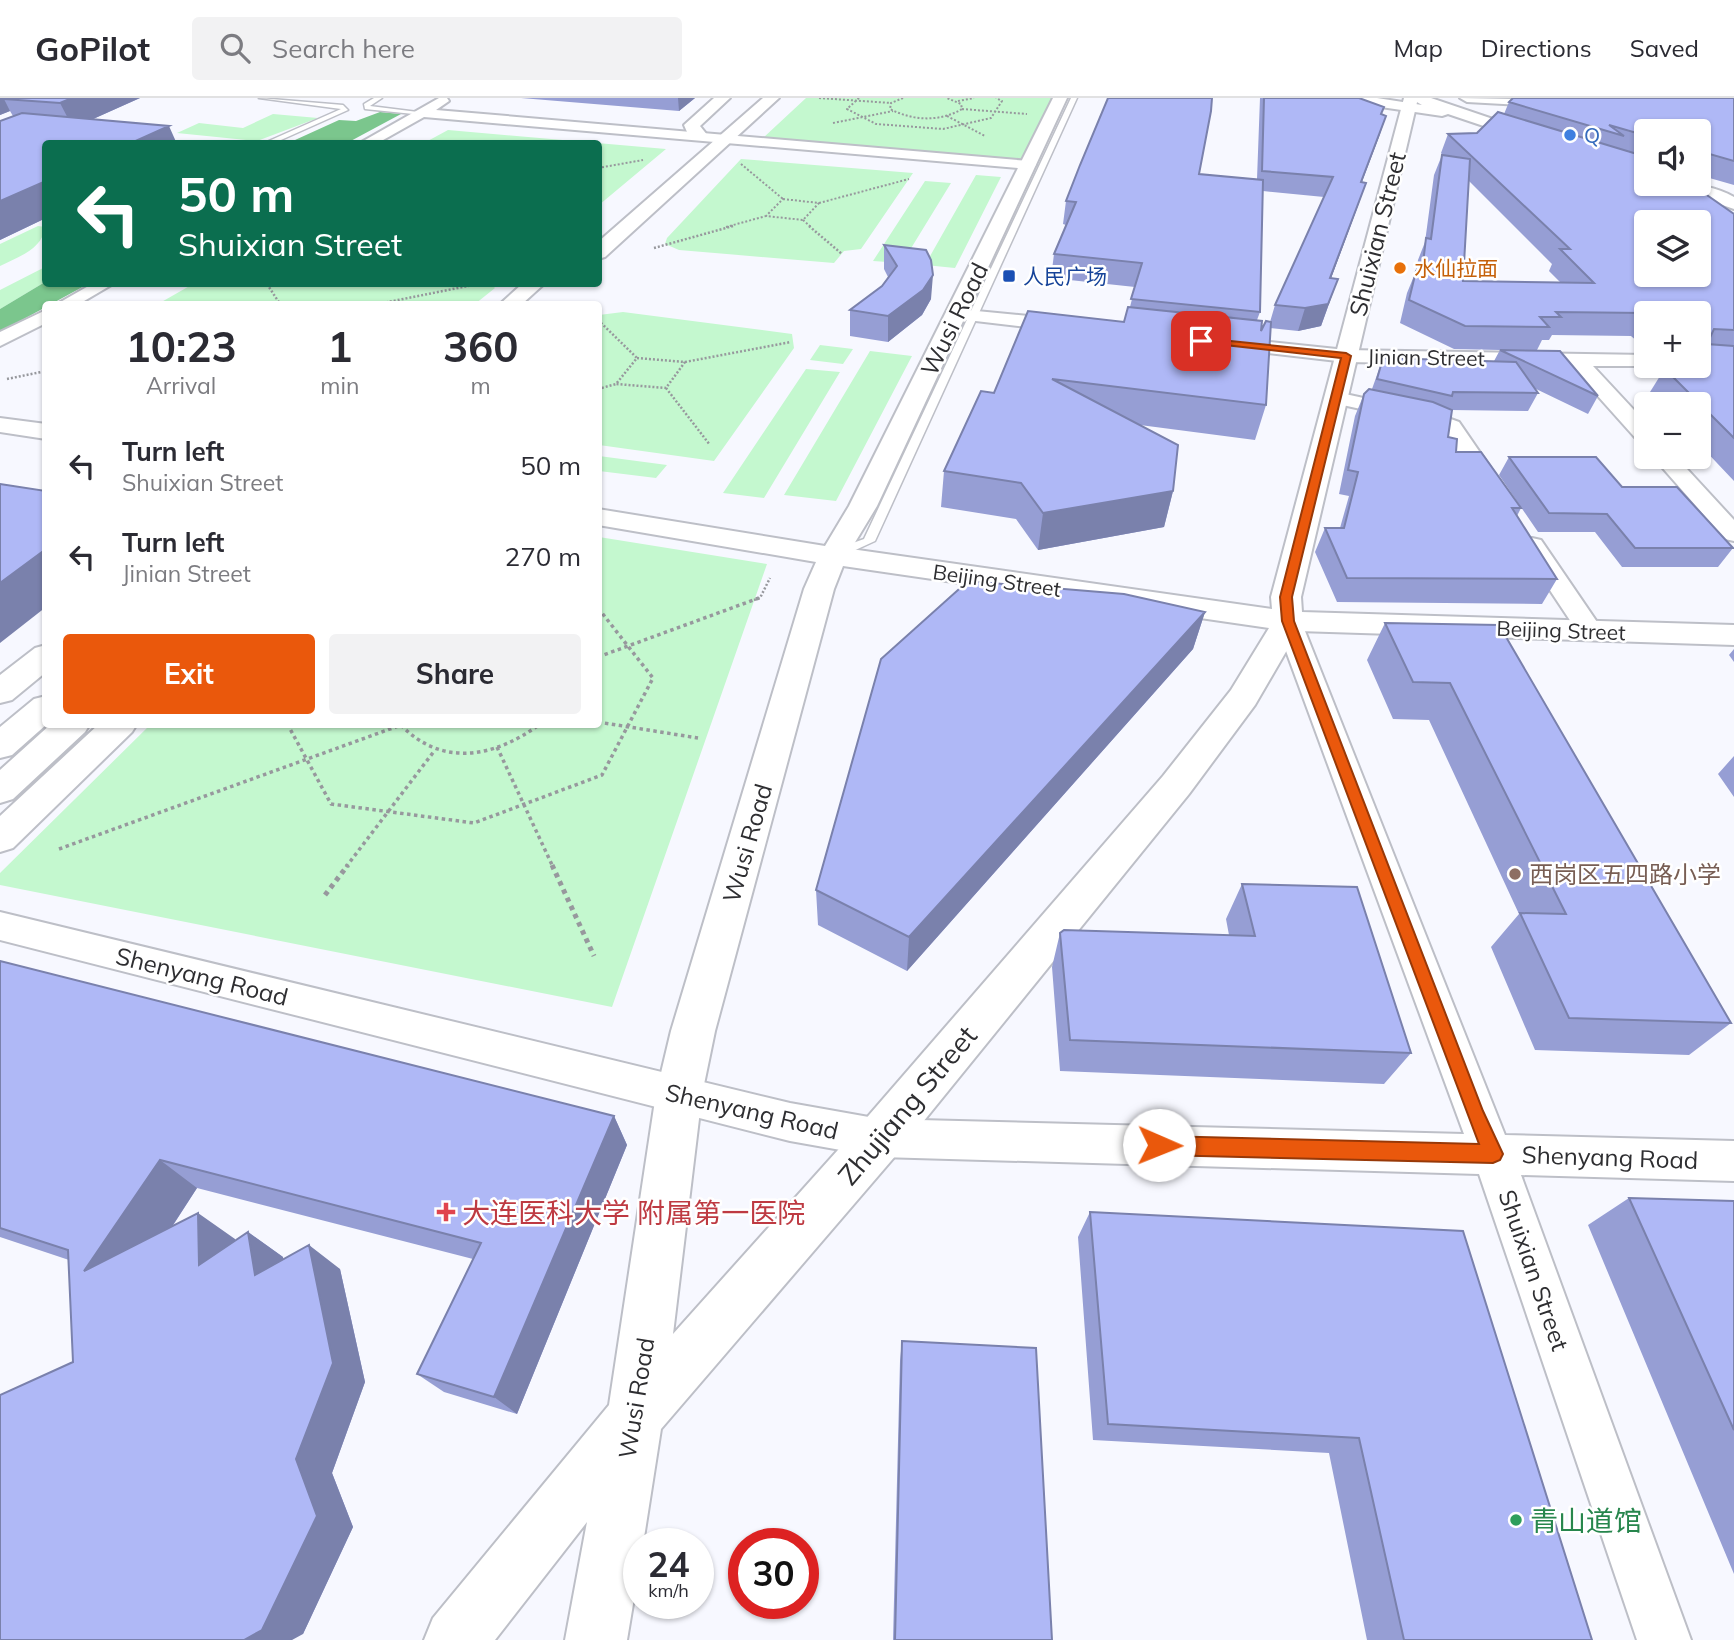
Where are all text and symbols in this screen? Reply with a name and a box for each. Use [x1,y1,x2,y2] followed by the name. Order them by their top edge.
[192,17,682,80] search box
[35,28,150,69] text: GoPilot
[216,29,254,67] icon: search
[272,32,415,65] text: Search here
[1393,33,1443,63] text: Map
[1481,33,1592,63] text: Directions
[1630,33,1699,63] text: Saved
[1634,119,1711,469] map controls
[1634,119,1711,196] button: sound
[1584,122,1600,148] place label: Q
[1562,127,1578,143] marker: Q
[1342,149,1412,319] street label: Shuixian Street
[178,163,294,224] text: 50 m
[63,168,154,259] icon: left
[1634,210,1711,287] button: layers
[178,224,402,264] text: Shuixian Street
[1414,255,1498,281] place label: 水仙拉面
[914,258,994,380] street label: Wusi Road
[1392,260,1408,276] marker: 水仙拉面
[1023,263,1107,289] place label: 人民广场
[1001,268,1017,284] marker: 人民广场
[1634,301,1711,378] button: +
[1171,311,1231,371] pin
[126,320,237,373] text: 10:23
[327,320,352,373] text: 1
[443,320,518,373] text: 360
[1182,322,1220,360] icon: arrive
[1367,343,1485,371] street label: Jinian Street
[146,371,216,400] text: Arrival
[320,371,359,400] text: min
[471,371,491,400] text: m
[1634,392,1711,469] button: −
[122,435,224,468] text: Turn left
[63,447,101,485] icon: left
[520,449,581,482] text: 50 m
[122,468,283,497] text: Shuixian Street
[122,526,224,559] text: Turn left
[63,538,101,576] icon: left
[505,540,581,573] text: 270 m
[931,558,1063,602] street label: Beijing Street
[122,559,251,588] text: Jinian Street
[1496,615,1626,645] street label: Beijing Street
[63,634,315,714] button: Exit
[329,634,581,714] button: Share
[716,780,778,906] street label: Wusi Road
[1529,859,1721,889] place label: 西岗区五四路小学
[1507,866,1523,882] marker: 西岗区五四路小学
[113,940,291,1012] street label: Shenyang Road
[830,1018,984,1192] street label: Zhujiang Street
[663,1077,841,1145] street label: Shenyang Road
[1122,1108,1196,1182] position arrow
[1521,1139,1699,1175] street label: Shenyang Road
[1492,1186,1576,1354] street label: Shuixian Street
[462,1195,805,1230] place label: 大连医科大学 附属第一医院
[436,1202,456,1222] marker: 大连医科大学 附属第一医院
[612,1335,660,1461] street label: Wusi Road
[1530,1503,1642,1538] place label: 青山道馆
[1508,1512,1524,1528] marker: 青山道馆
[728,1528,819,1619] speed limit sign: 30
[647,1542,690,1586] text: 24
[648,1579,689,1602] text: km/h

